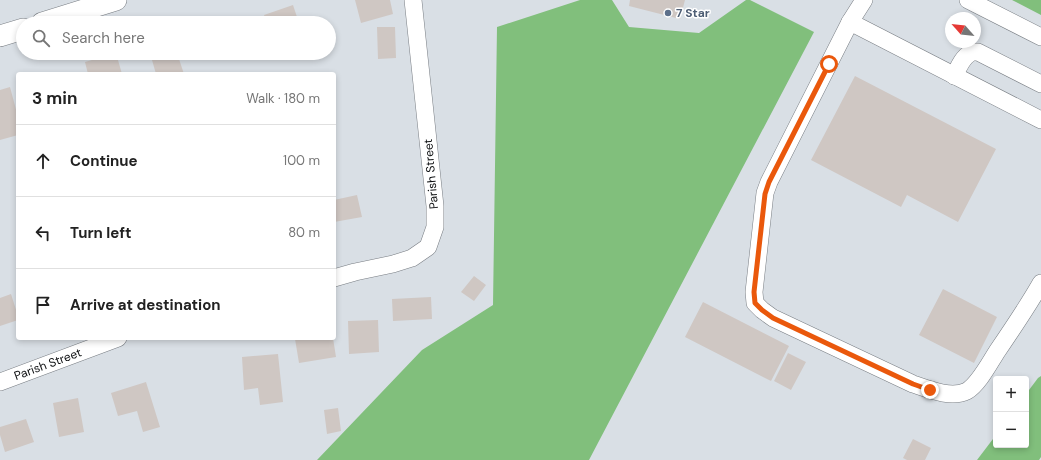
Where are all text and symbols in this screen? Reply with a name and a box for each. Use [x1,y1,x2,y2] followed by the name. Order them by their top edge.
[676,5,710,21] place label: 7 Star
[663,8,673,18] marker: 7 Star
[945,12,981,48] north arrow
[16,16,336,60] search box
[30,27,52,49] icon: search
[62,28,145,48] text: Search here
[820,55,838,73] route start
[32,87,77,109] text: 3 min
[246,90,320,107] text: Walk · 180 m
[420,138,442,210] street label: Parish Street
[32,150,54,172] icon: ahead
[70,151,138,171] text: Continue
[283,152,320,169] text: 100 m
[32,222,54,244] icon: left
[70,223,131,243] text: Turn left
[288,224,320,241] text: 80 m
[32,294,54,316] icon: arrive
[70,295,221,315] text: Arrive at destination
[12,344,84,384] street label: Parish Street
[993,376,1029,448] map controls
[993,376,1029,412] button: +
[921,381,939,399] route end
[993,412,1029,448] button: −

